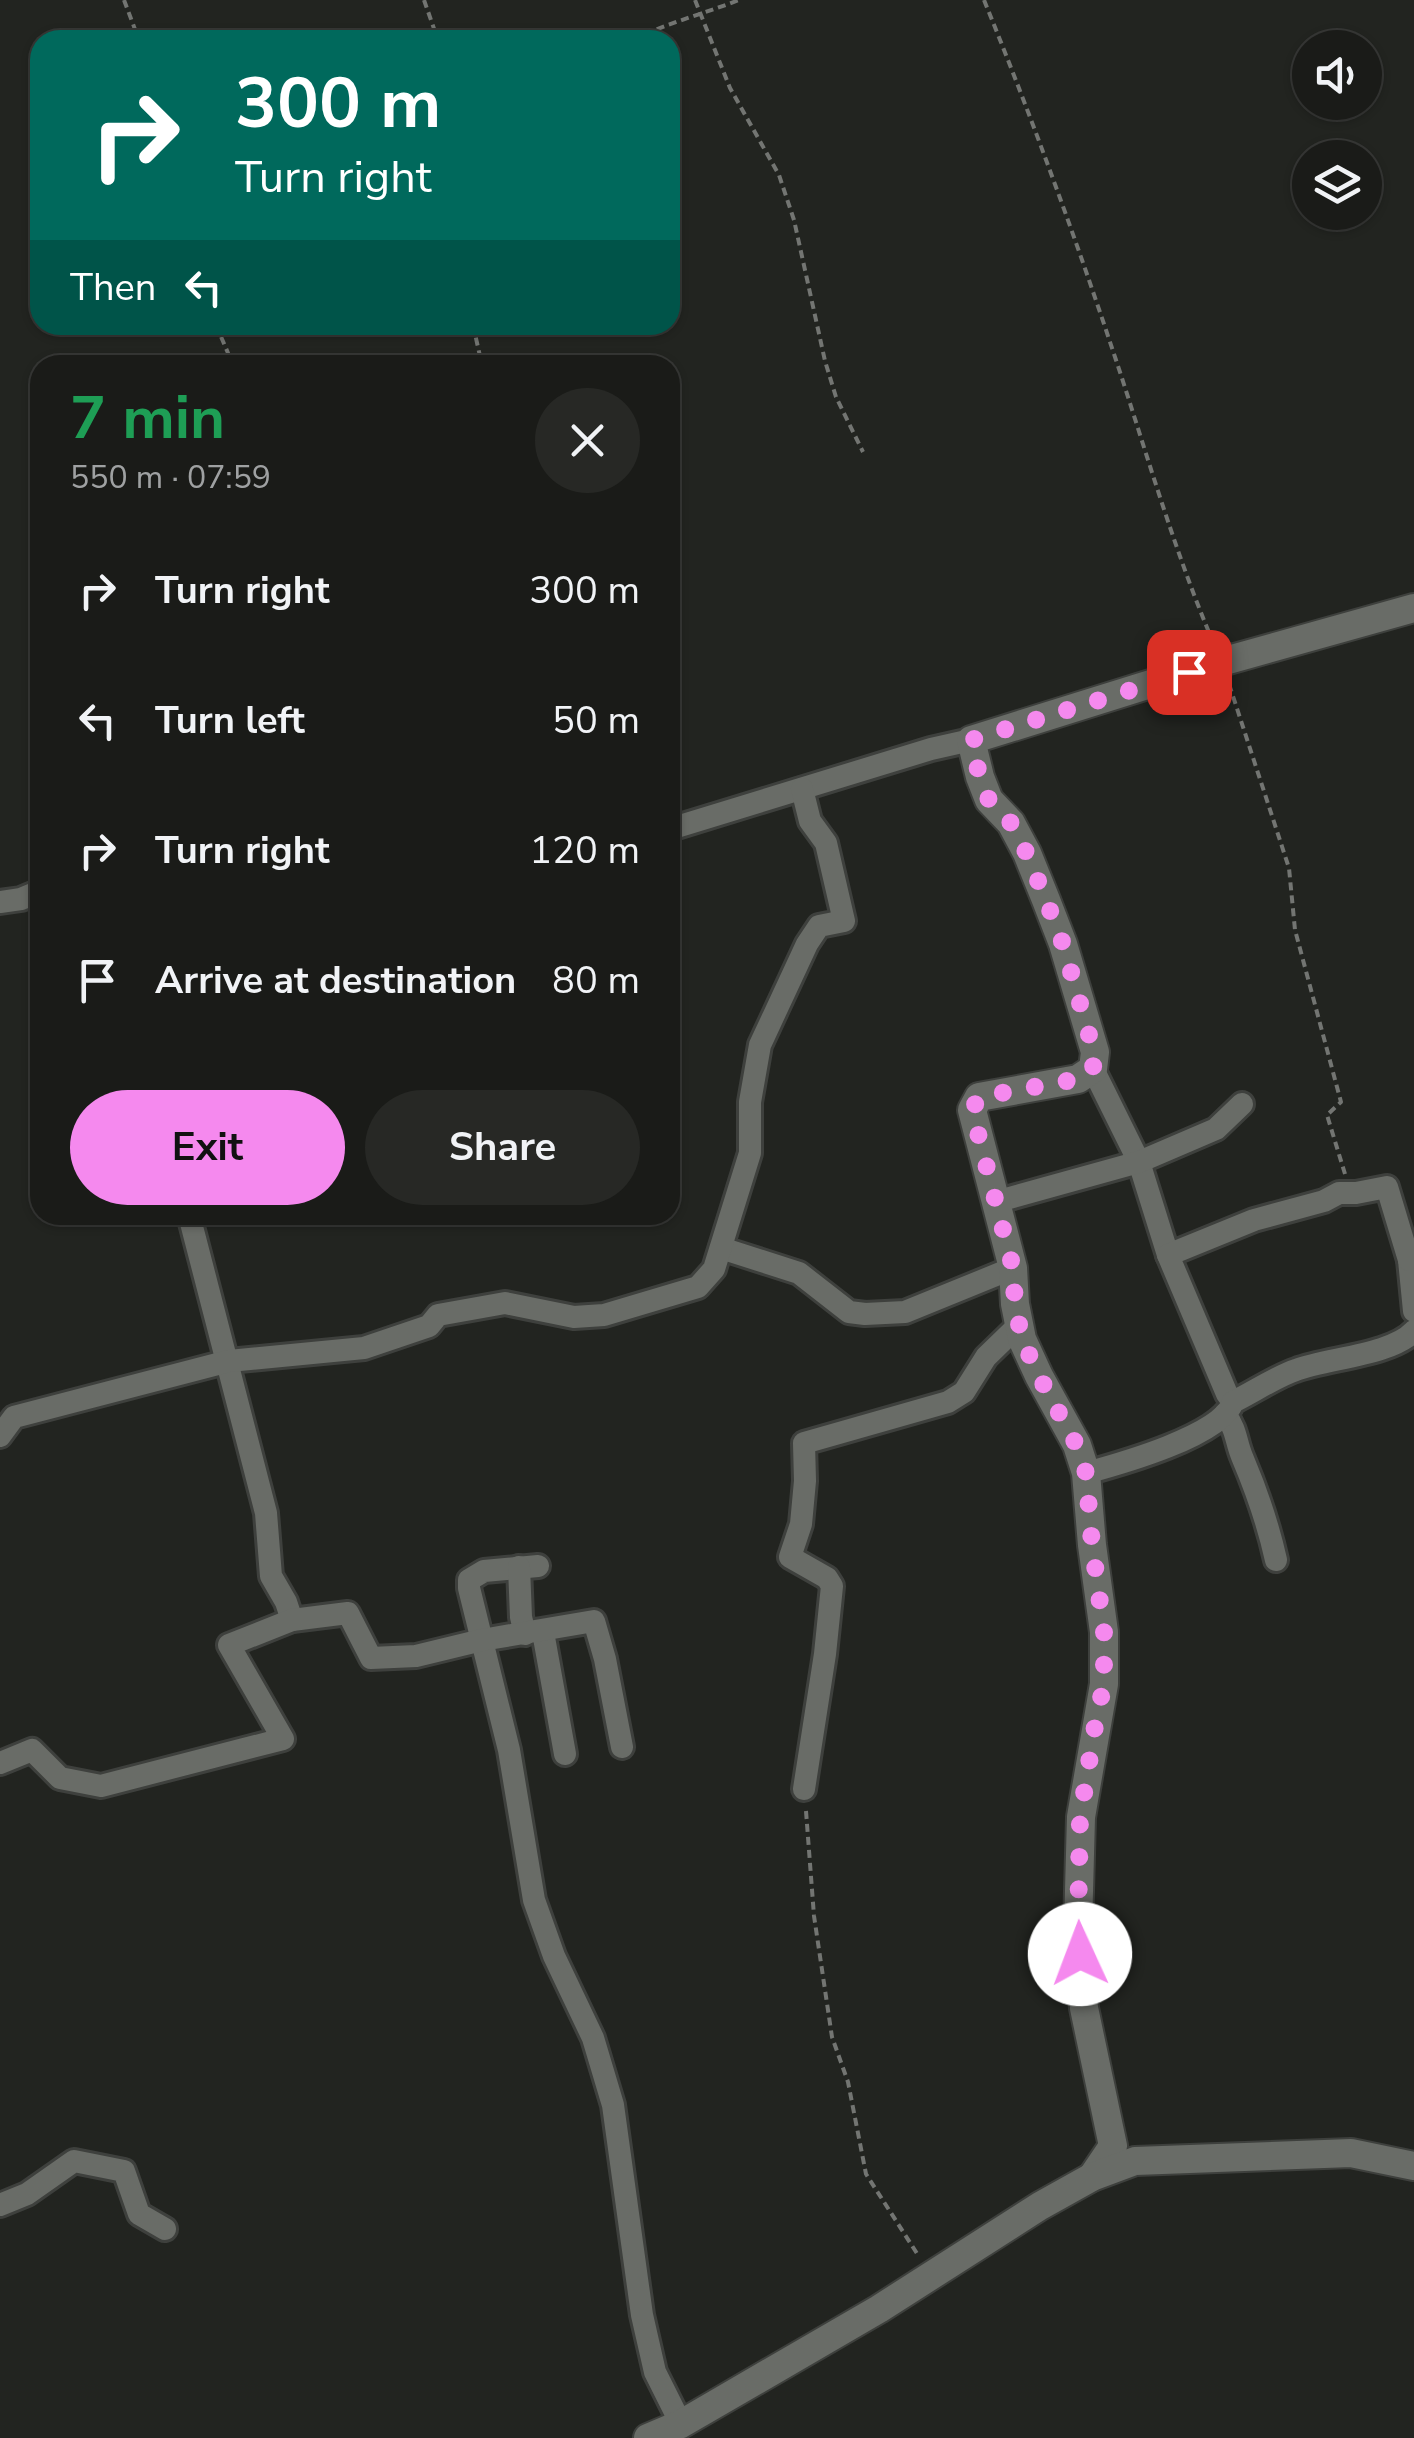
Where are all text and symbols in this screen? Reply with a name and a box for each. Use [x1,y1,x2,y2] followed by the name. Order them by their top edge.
[1292,30,1382,230] map controls
[1292,30,1382,120] button: sound
[235,56,441,152] text: 300 m
[70,70,200,200] icon: right
[1292,140,1382,230] button: layers
[235,147,432,208] text: Turn right
[176,260,231,315] icon: left
[70,262,156,313] text: Then
[70,377,225,459] text: 7 min
[535,388,640,493] button: close
[70,456,271,499] text: 550 m · 07:59
[70,563,125,618] icon: right
[155,565,330,616] text: Turn right
[529,565,640,616] text: 300 m
[1147,630,1232,715] pin
[1162,645,1217,700] icon: arrive
[70,693,125,748] icon: left
[155,695,305,746] text: Turn left
[552,695,640,746] text: 50 m
[70,823,125,878] icon: right
[155,825,330,876] text: Turn right
[529,825,640,876] text: 120 m
[70,953,125,1008] icon: arrive
[155,955,516,1006] text: Arrive at destination
[552,955,640,1006] text: 80 m
[70,1090,345,1205] button: Exit
[365,1090,640,1205] button: Share
[1028,1902,1132,2006] position arrow

